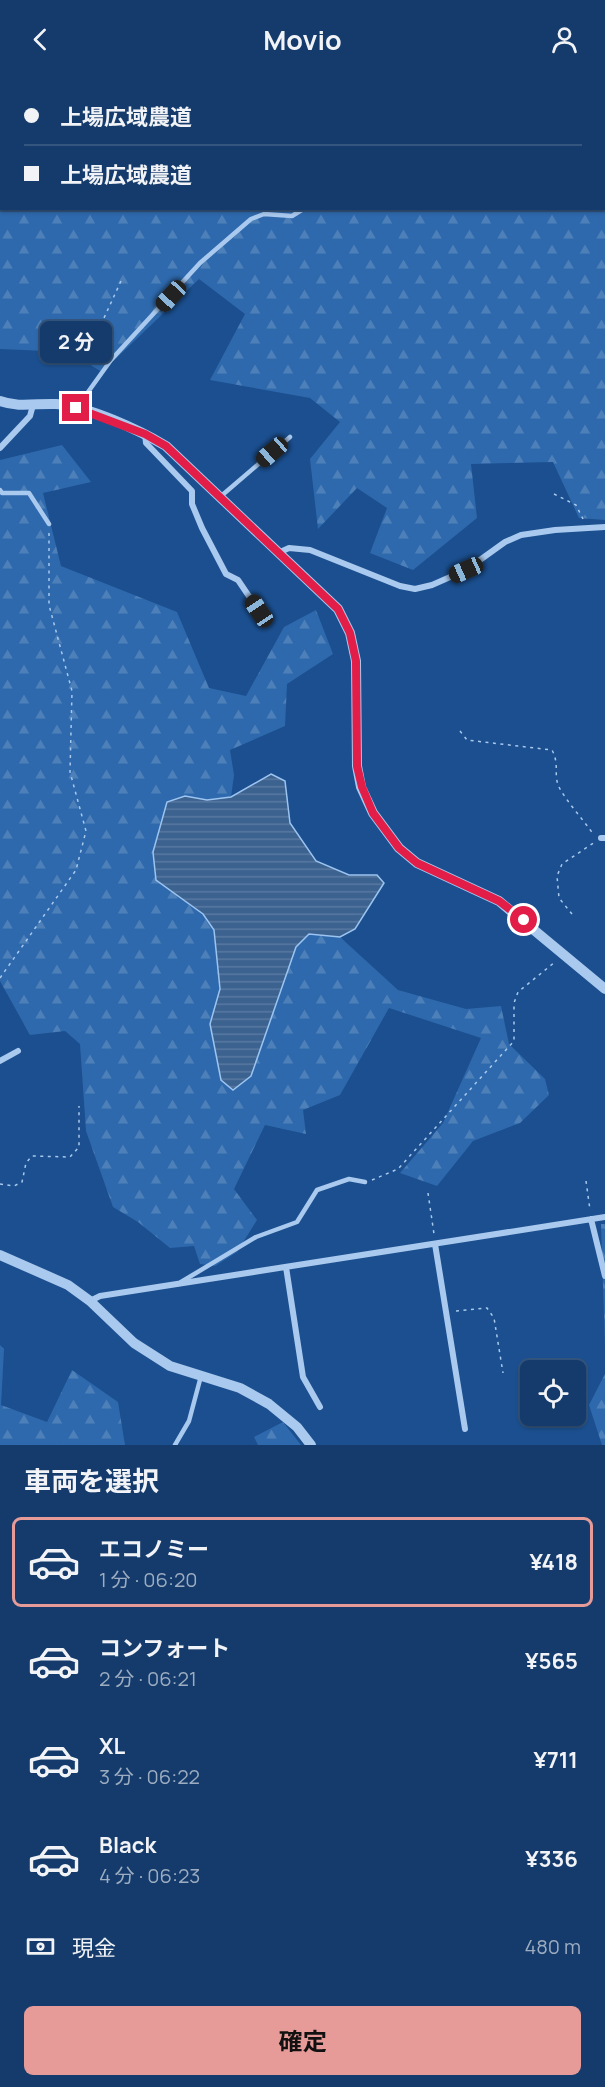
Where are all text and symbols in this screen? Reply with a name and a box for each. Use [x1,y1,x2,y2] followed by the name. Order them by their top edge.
[263,21,342,58] text: Movio
[24,23,57,56] icon: back
[548,23,581,56] icon: person
[60,102,192,132] text: 上場広域農道
[60,160,192,190] text: 上場広域農道
[152,277,190,315] car
[40,321,112,363] callout: 2 分
[58,328,94,355] text: 2 分
[62,394,89,421] route end
[253,433,291,471] car
[446,554,486,586] car
[241,591,277,631] car
[510,906,537,933] route start
[520,1360,586,1426] map controls
[520,1360,586,1426] button: locate
[24,1462,159,1499] text: 車両を選択
[99,1534,209,1564] text: エコノミー
[27,1535,81,1589] icon: car
[530,1547,578,1577] text: ¥418
[99,1566,198,1593] text: 1 分 · 06:20
[99,1633,230,1663] text: コンフォート
[27,1634,81,1688] icon: car
[525,1646,578,1676] text: ¥565
[99,1665,197,1692] text: 2 分 · 06:21
[99,1731,125,1761] text: XL
[27,1733,81,1787] icon: car
[534,1745,578,1775] text: ¥711
[99,1763,200,1790] text: 3 分 · 06:22
[99,1830,156,1860] text: Black
[27,1832,81,1886] icon: car
[525,1844,578,1874] text: ¥336
[99,1862,200,1889] text: 4 分 · 06:23
[24,1930,57,1963] icon: cash
[72,1933,116,1963] text: 現金
[524,1933,581,1960] text: 480 m
[24,2006,581,2075] button: 確定

